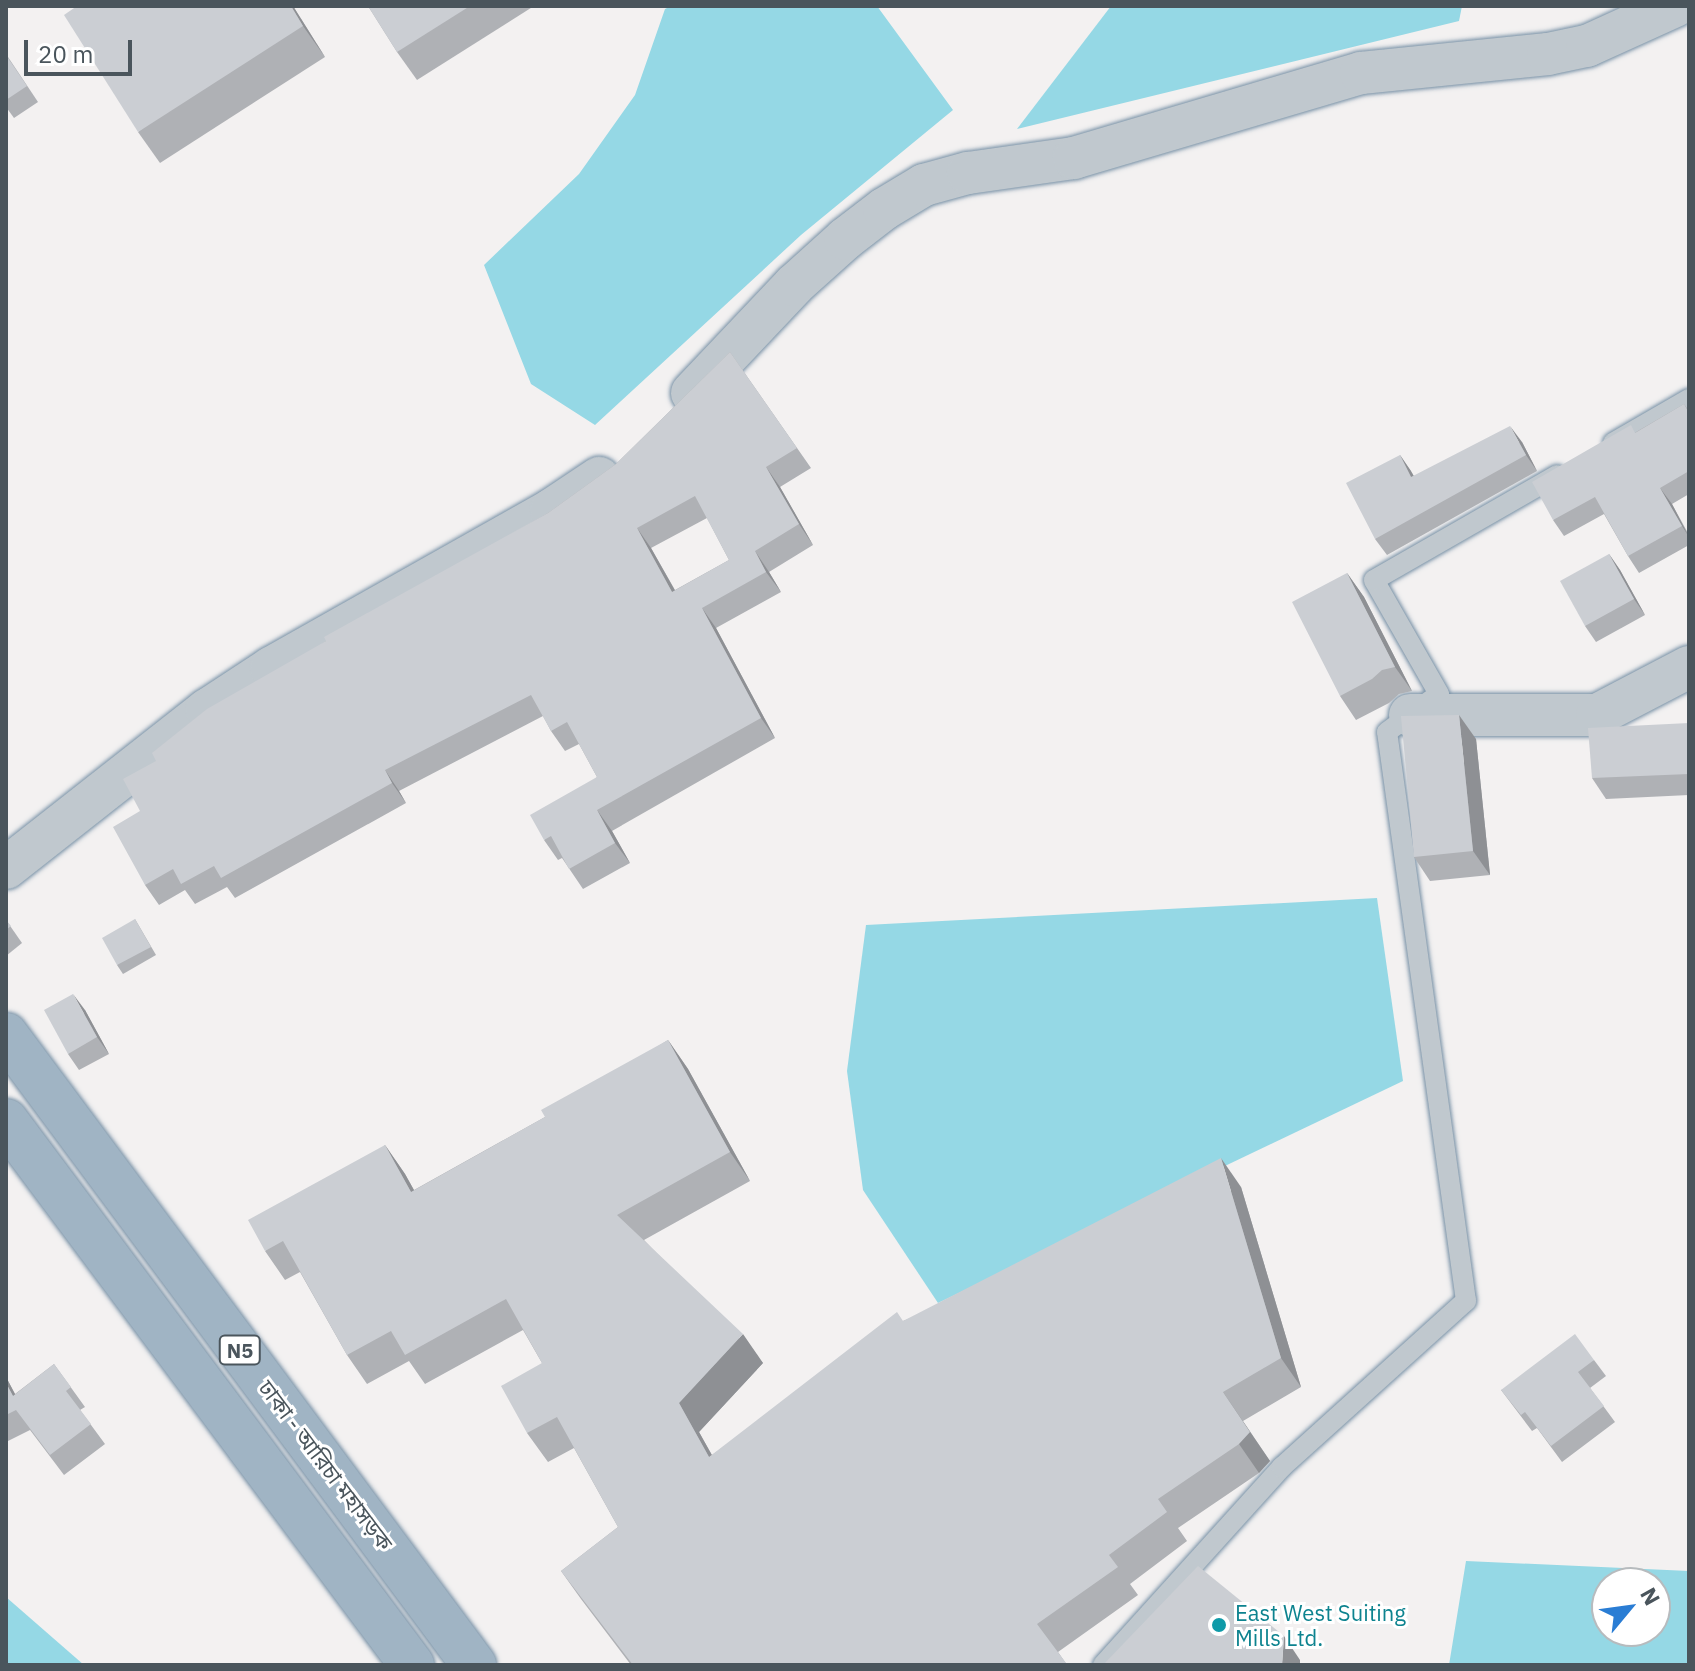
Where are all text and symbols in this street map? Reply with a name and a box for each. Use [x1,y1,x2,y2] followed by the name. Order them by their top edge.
[28,24,136,74] scale bar
[38,38,93,70] text: 20 m
[218,1334,262,1366] road number: N5
[253,1375,399,1555] street label: ঢাকা - আরিচা মহাসড়ক
[1591,1567,1671,1647] north arrow
[1634,1582,1667,1610] text: N
[1235,1599,1406,1650] place label: East West Suiting Mills Ltd.
[1210,1616,1228,1634] marker: East West Suiting Mills Ltd.

